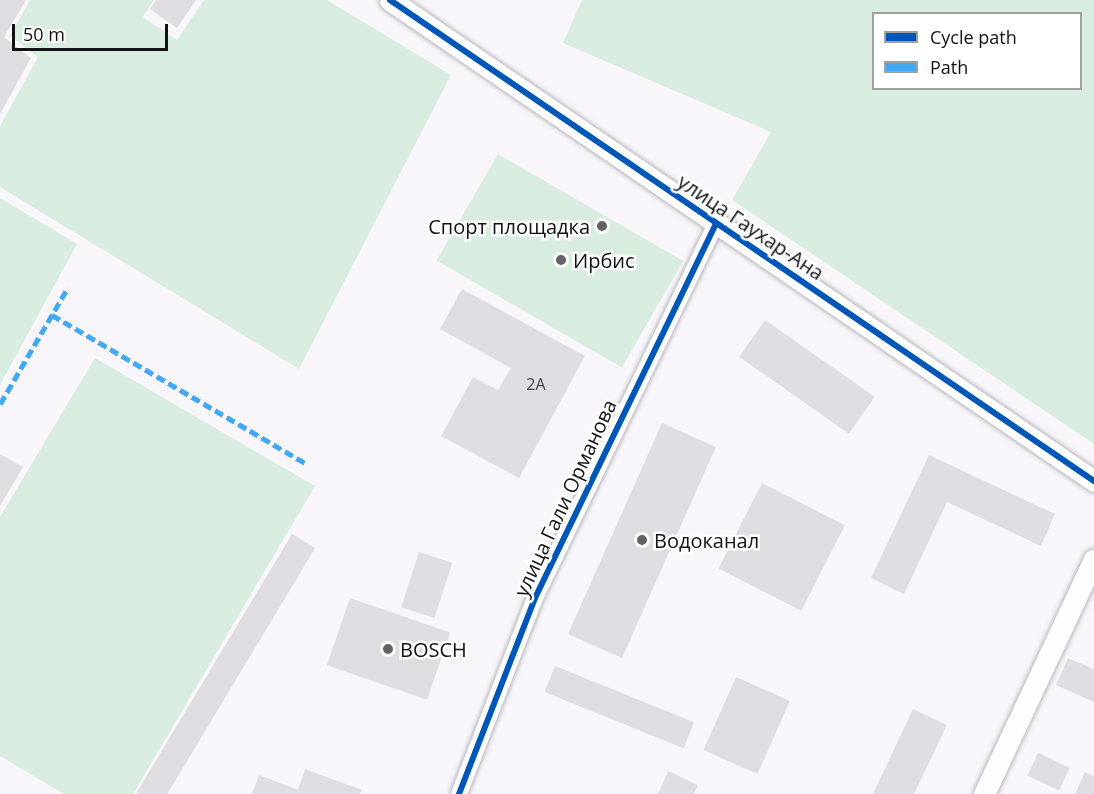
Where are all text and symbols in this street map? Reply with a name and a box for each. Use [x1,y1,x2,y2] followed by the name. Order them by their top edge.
[15,12,171,50] scale bar
[872,12,1082,90] legend
[23,22,65,46] text: 50 m
[930,25,1017,49] text: Cycle path
[930,55,968,79] text: Path
[673,169,829,285] street label: улица Гаухар-Ана
[428,214,590,238] place label: Спорт площадка
[595,219,609,233] marker: Спорт площадка
[573,248,635,272] place label: Ирбис
[554,253,568,267] marker: Ирбис
[526,374,546,394] house number: 2А
[509,396,621,600] street label: улица Гали Орманова
[654,528,759,552] place label: Водоканал
[635,533,649,547] marker: Водоканал
[400,637,467,661] place label: BOSCH
[381,642,395,656] marker: BOSCH

